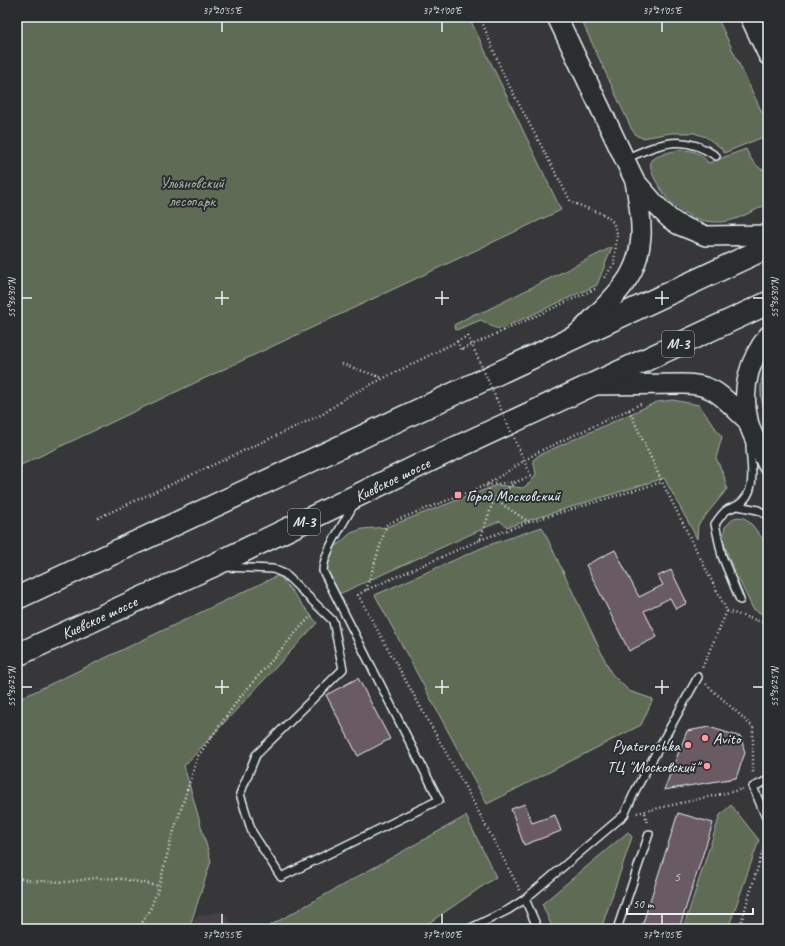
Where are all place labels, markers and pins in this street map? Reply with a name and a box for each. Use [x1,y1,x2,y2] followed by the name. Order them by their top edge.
[466,486,562,506] place label: Город Московский
[453,490,463,500] marker: Город Московский
[713,729,743,749] place label: Avito
[700,733,710,743] marker: Avito
[613,736,681,756] place label: Pyaterochka
[683,740,693,750] marker: Pyaterochka
[607,757,702,777] place label: ТЦ "Московский"
[702,761,712,771] marker: ТЦ "Московский"

